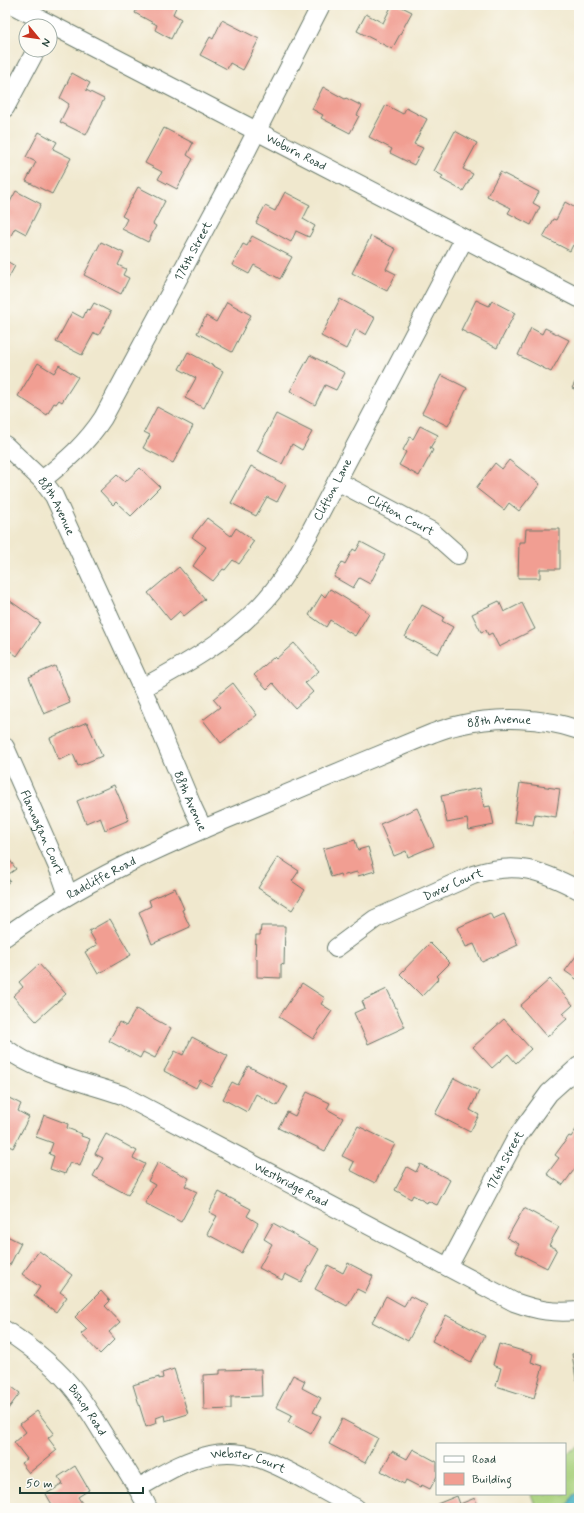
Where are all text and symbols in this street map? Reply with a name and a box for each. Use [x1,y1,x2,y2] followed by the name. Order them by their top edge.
[18,18,58,58] north arrow
[38,36,54,49] text: N
[263,130,329,175] street label: Woburn Road
[171,219,216,284] street label: 178th Street
[310,456,356,524] street label: Clifton Lane
[34,474,78,538] street label: 88th Avenue
[364,491,437,540] street label: Clifton Court
[466,712,532,732] street label: 88th Avenue
[169,769,210,834] street label: 88th Avenue
[16,788,67,878] street label: Flannagan Court
[64,854,139,904] street label: Radcliffe Road
[421,865,485,905] street label: Dover Court
[483,1128,528,1193] street label: 176th Street
[251,1159,331,1211] street label: Westbridge Road
[64,1381,110,1439] street label: Bishop Road
[436,1443,566,1495] legend
[210,1446,288,1478] street label: Webster Court
[472,1452,496,1468] text: Road
[20,1469,143,1495] scale bar
[472,1472,512,1489] text: Building
[26,1476,53,1492] text: 50 m

